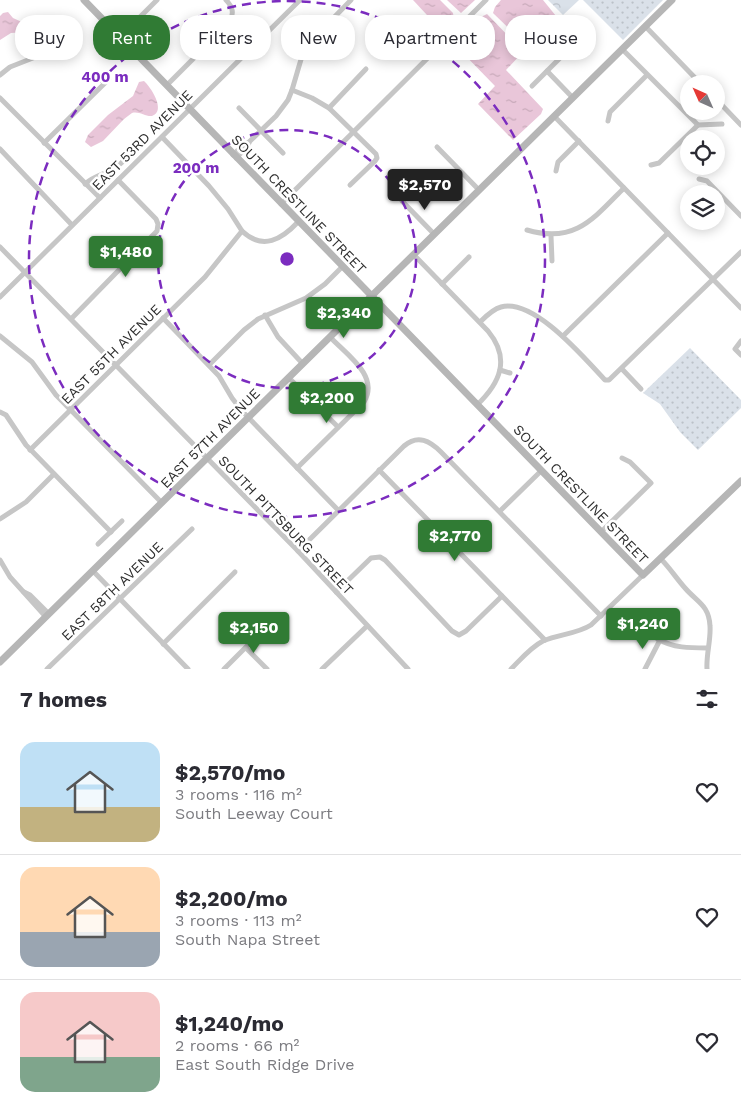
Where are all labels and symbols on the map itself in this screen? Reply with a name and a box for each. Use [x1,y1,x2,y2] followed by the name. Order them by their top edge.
[81,68,129,86] text: 400 m
[680,75,725,120] north arrow
[89,87,195,193] street label: EAST 53RD AVENUE
[228,131,370,277] street label: SOUTH CRESTLINE STREET
[173,159,219,177] text: 200 m
[384,168,466,211] pin: $2,570
[85,236,167,278] pin: $1,480
[278,250,296,268] centre of rings
[303,296,385,339] pin: $2,340
[58,301,164,407] street label: EAST 55TH AVENUE
[286,382,368,424] pin: $2,200
[157,385,263,491] street label: EAST 57TH AVENUE
[510,421,652,567] street label: SOUTH CRESTLINE STREET
[215,452,357,598] street label: SOUTH PITTSBURG STREET
[414,520,496,562] pin: $2,770
[58,538,166,644] street label: EAST 58TH AVENUE
[602,608,684,650] pin: $1,240
[213,612,295,654] pin: $2,150

